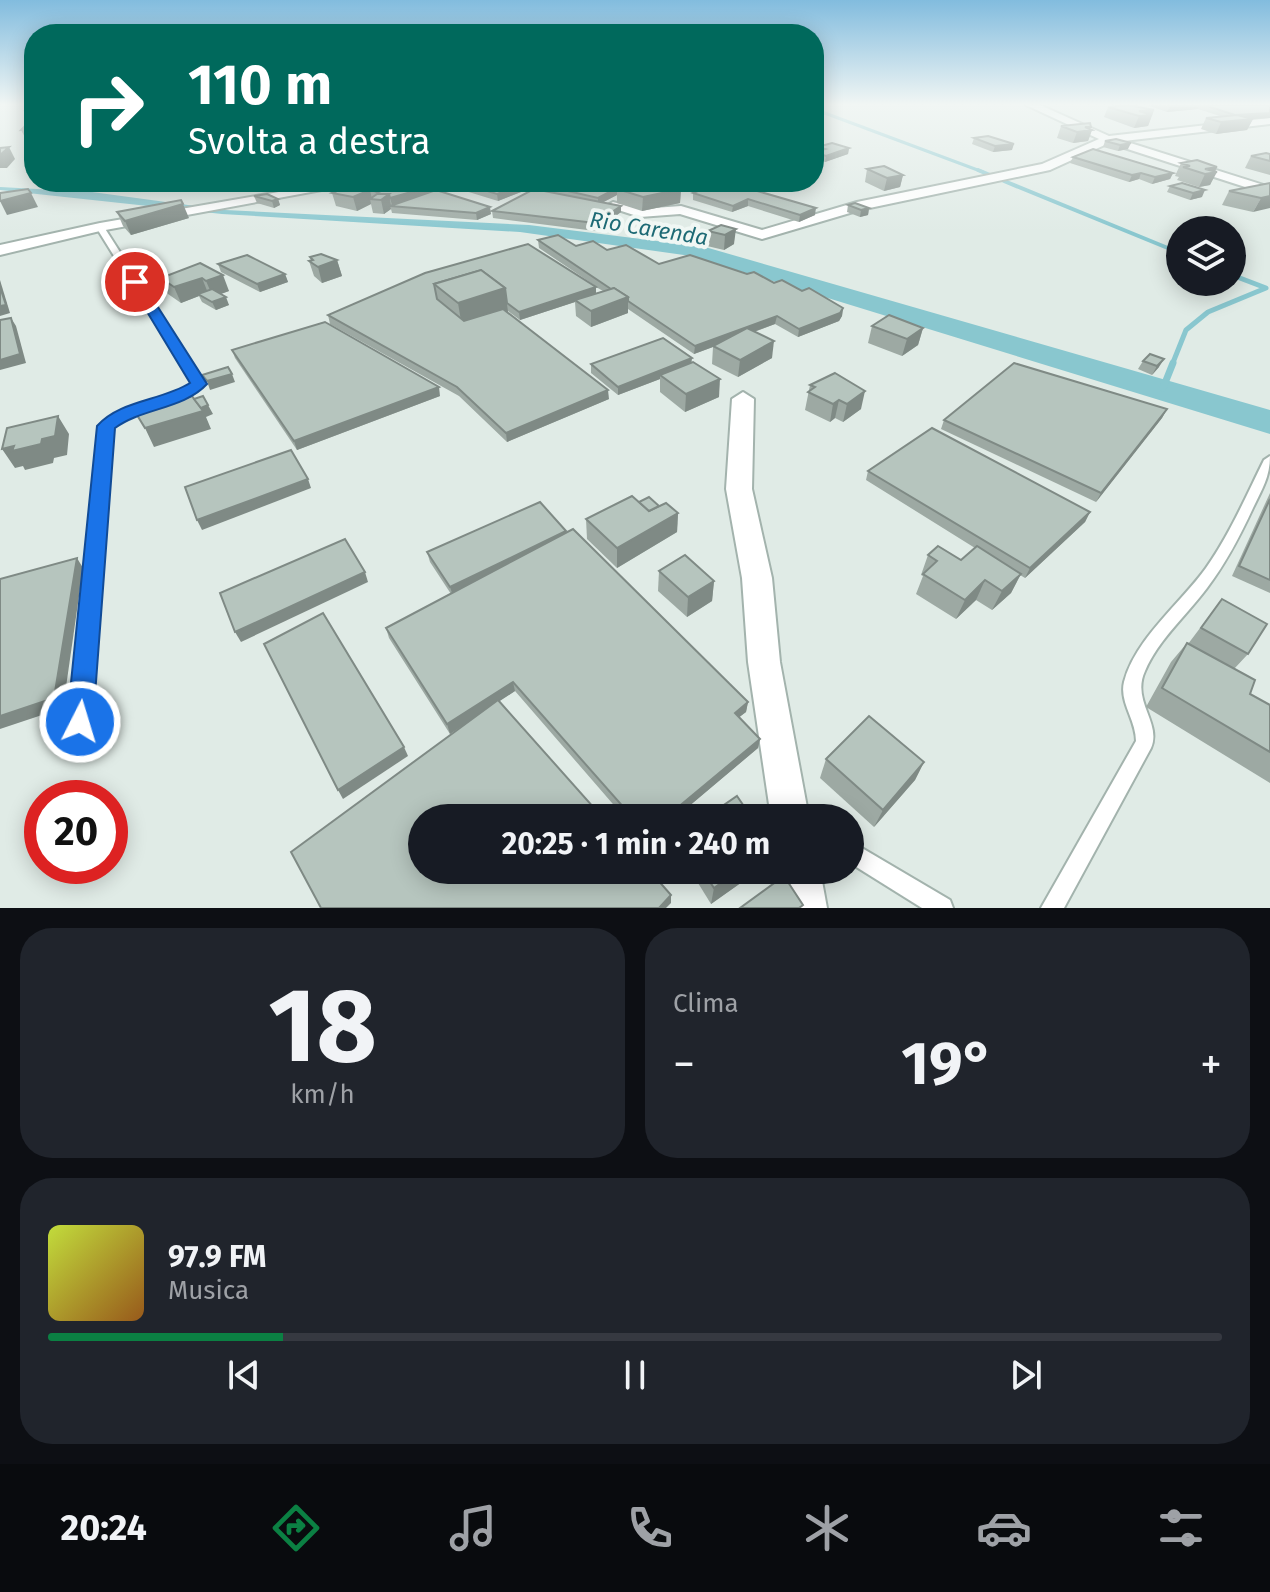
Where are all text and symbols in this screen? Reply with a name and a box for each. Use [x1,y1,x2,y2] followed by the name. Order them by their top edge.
[188,52,332,119] text: 110 m
[56,56,160,160] icon: right
[188,120,431,164] text: Svolta a destra
[588,206,710,251] water label: Rio Carenda
[1166,216,1246,296] map controls
[1166,216,1246,296] button: layers
[101,248,169,316] pin
[113,260,157,304] icon: arrive
[38,680,122,764] position arrow
[24,780,128,884] speed limit sign: 20
[502,826,770,862] text: 20:25 · 1 min · 240 m
[268,964,377,1089] text: 18
[673,988,739,1019] text: Clima
[901,1028,994,1100] text: 19°
[673,1038,695,1091] text: −
[1200,1038,1222,1091] text: +
[290,1079,355,1110] text: km/h
[168,1239,266,1275] text: 97.9 FM
[168,1275,249,1306] text: Musica
[222,1353,266,1397] icon: previous
[613,1353,657,1397] icon: pause
[1004,1353,1048,1397] icon: next
[268,1500,324,1556] icon: directions
[445,1500,501,1556] icon: music
[622,1500,678,1556] icon: phone
[799,1500,855,1556] icon: climate
[976,1500,1032,1556] icon: car
[1153,1500,1209,1556] icon: filters
[61,1506,147,1550] text: 20:24

